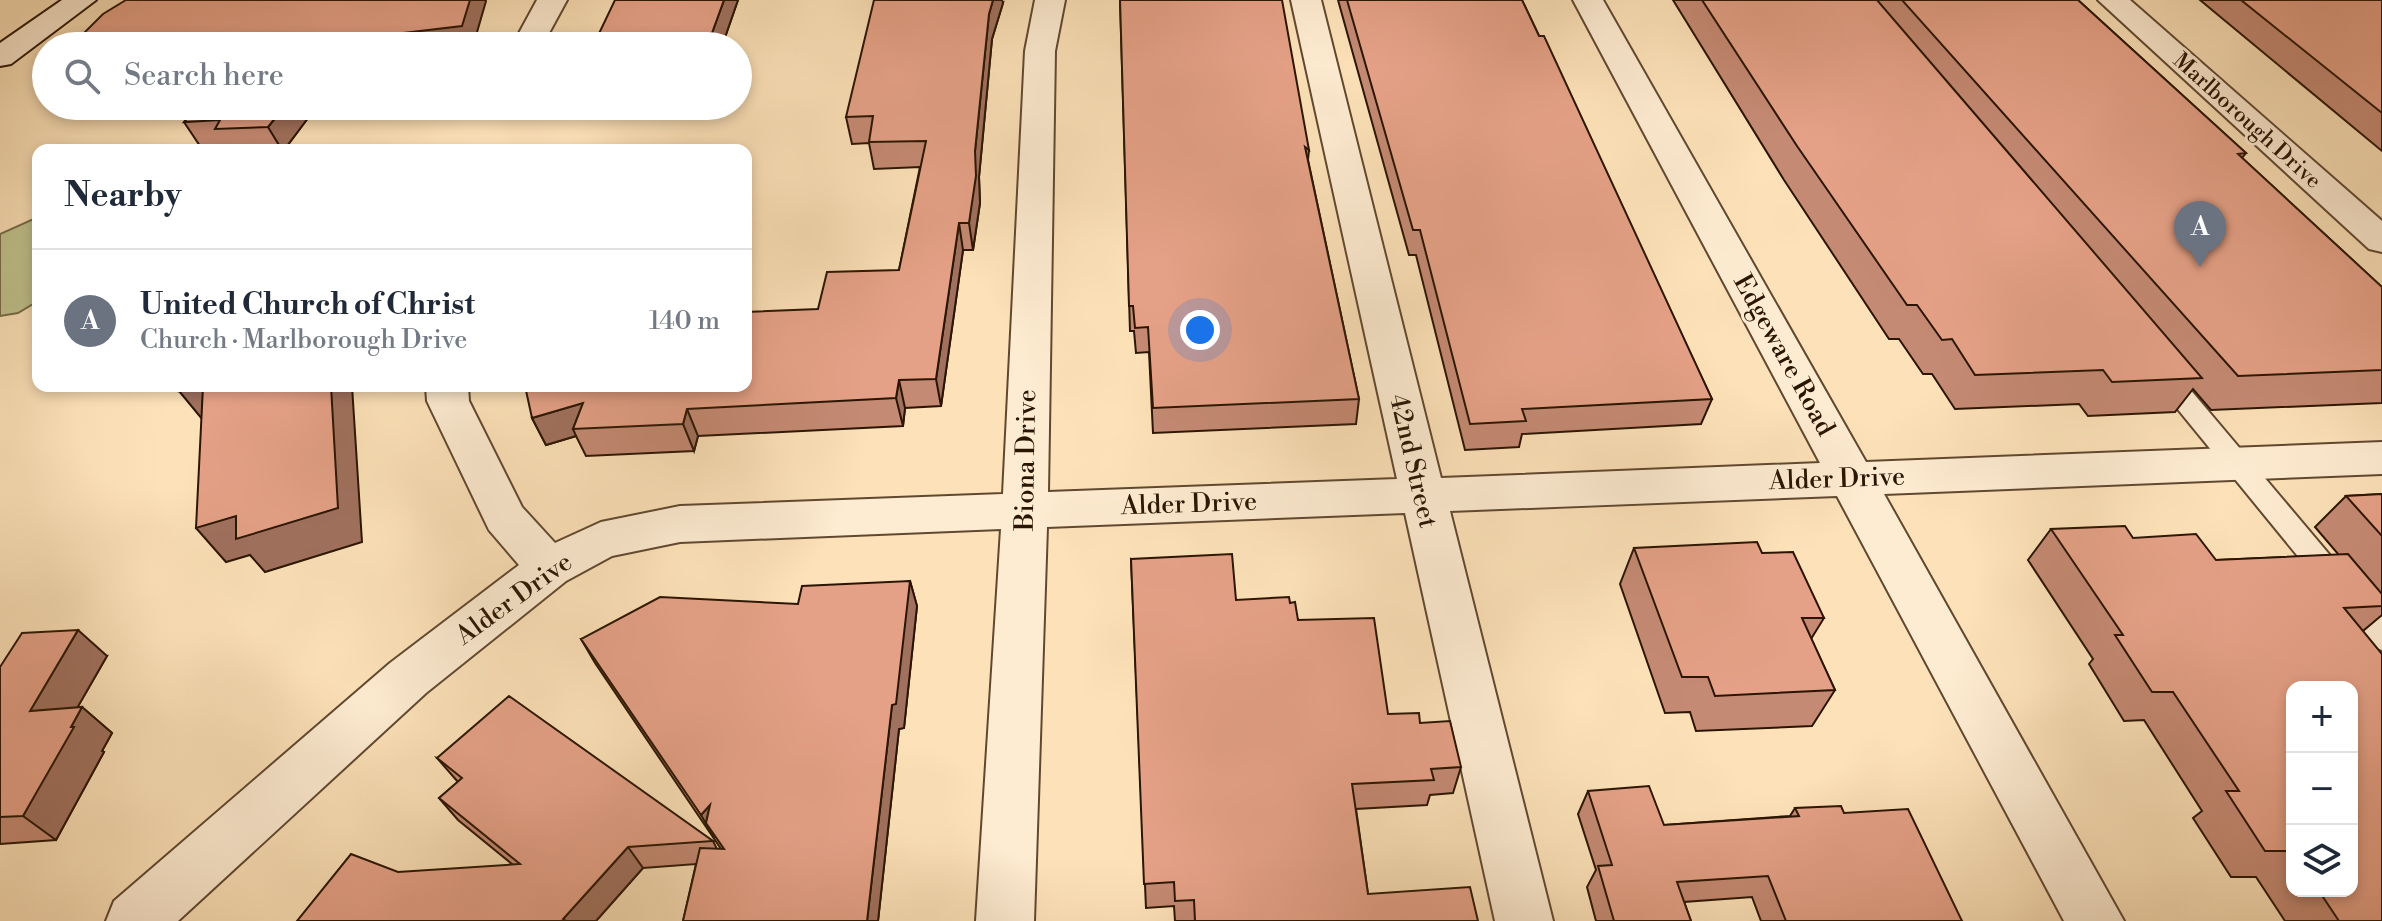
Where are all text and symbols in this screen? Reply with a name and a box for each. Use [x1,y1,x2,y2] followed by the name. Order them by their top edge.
[32,32,752,120] search box
[2167,47,2327,195] street label: Marlborough Drive
[60,54,104,98] icon: search
[124,57,284,95] text: Search here
[64,175,182,217] text: Nearby
[2174,201,2226,267] pin: A
[1726,269,1842,442] street label: Edgeware Road
[140,286,475,324] text: United Church of Christ
[81,305,99,337] text: A
[649,305,720,337] text: 140 m
[1180,310,1220,350] your location
[140,324,468,356] text: Church · Marlborough Drive
[1009,389,1043,532] street label: Biona Drive
[1382,391,1444,531] street label: 42nd Street
[1767,461,1906,497] street label: Alder Drive
[1119,486,1258,522] street label: Alder Drive
[449,546,579,653] street label: Alder Drive
[2286,681,2358,897] map controls
[2286,681,2358,753] button: +
[2286,753,2358,825] button: −
[2286,825,2358,897] button: layers

